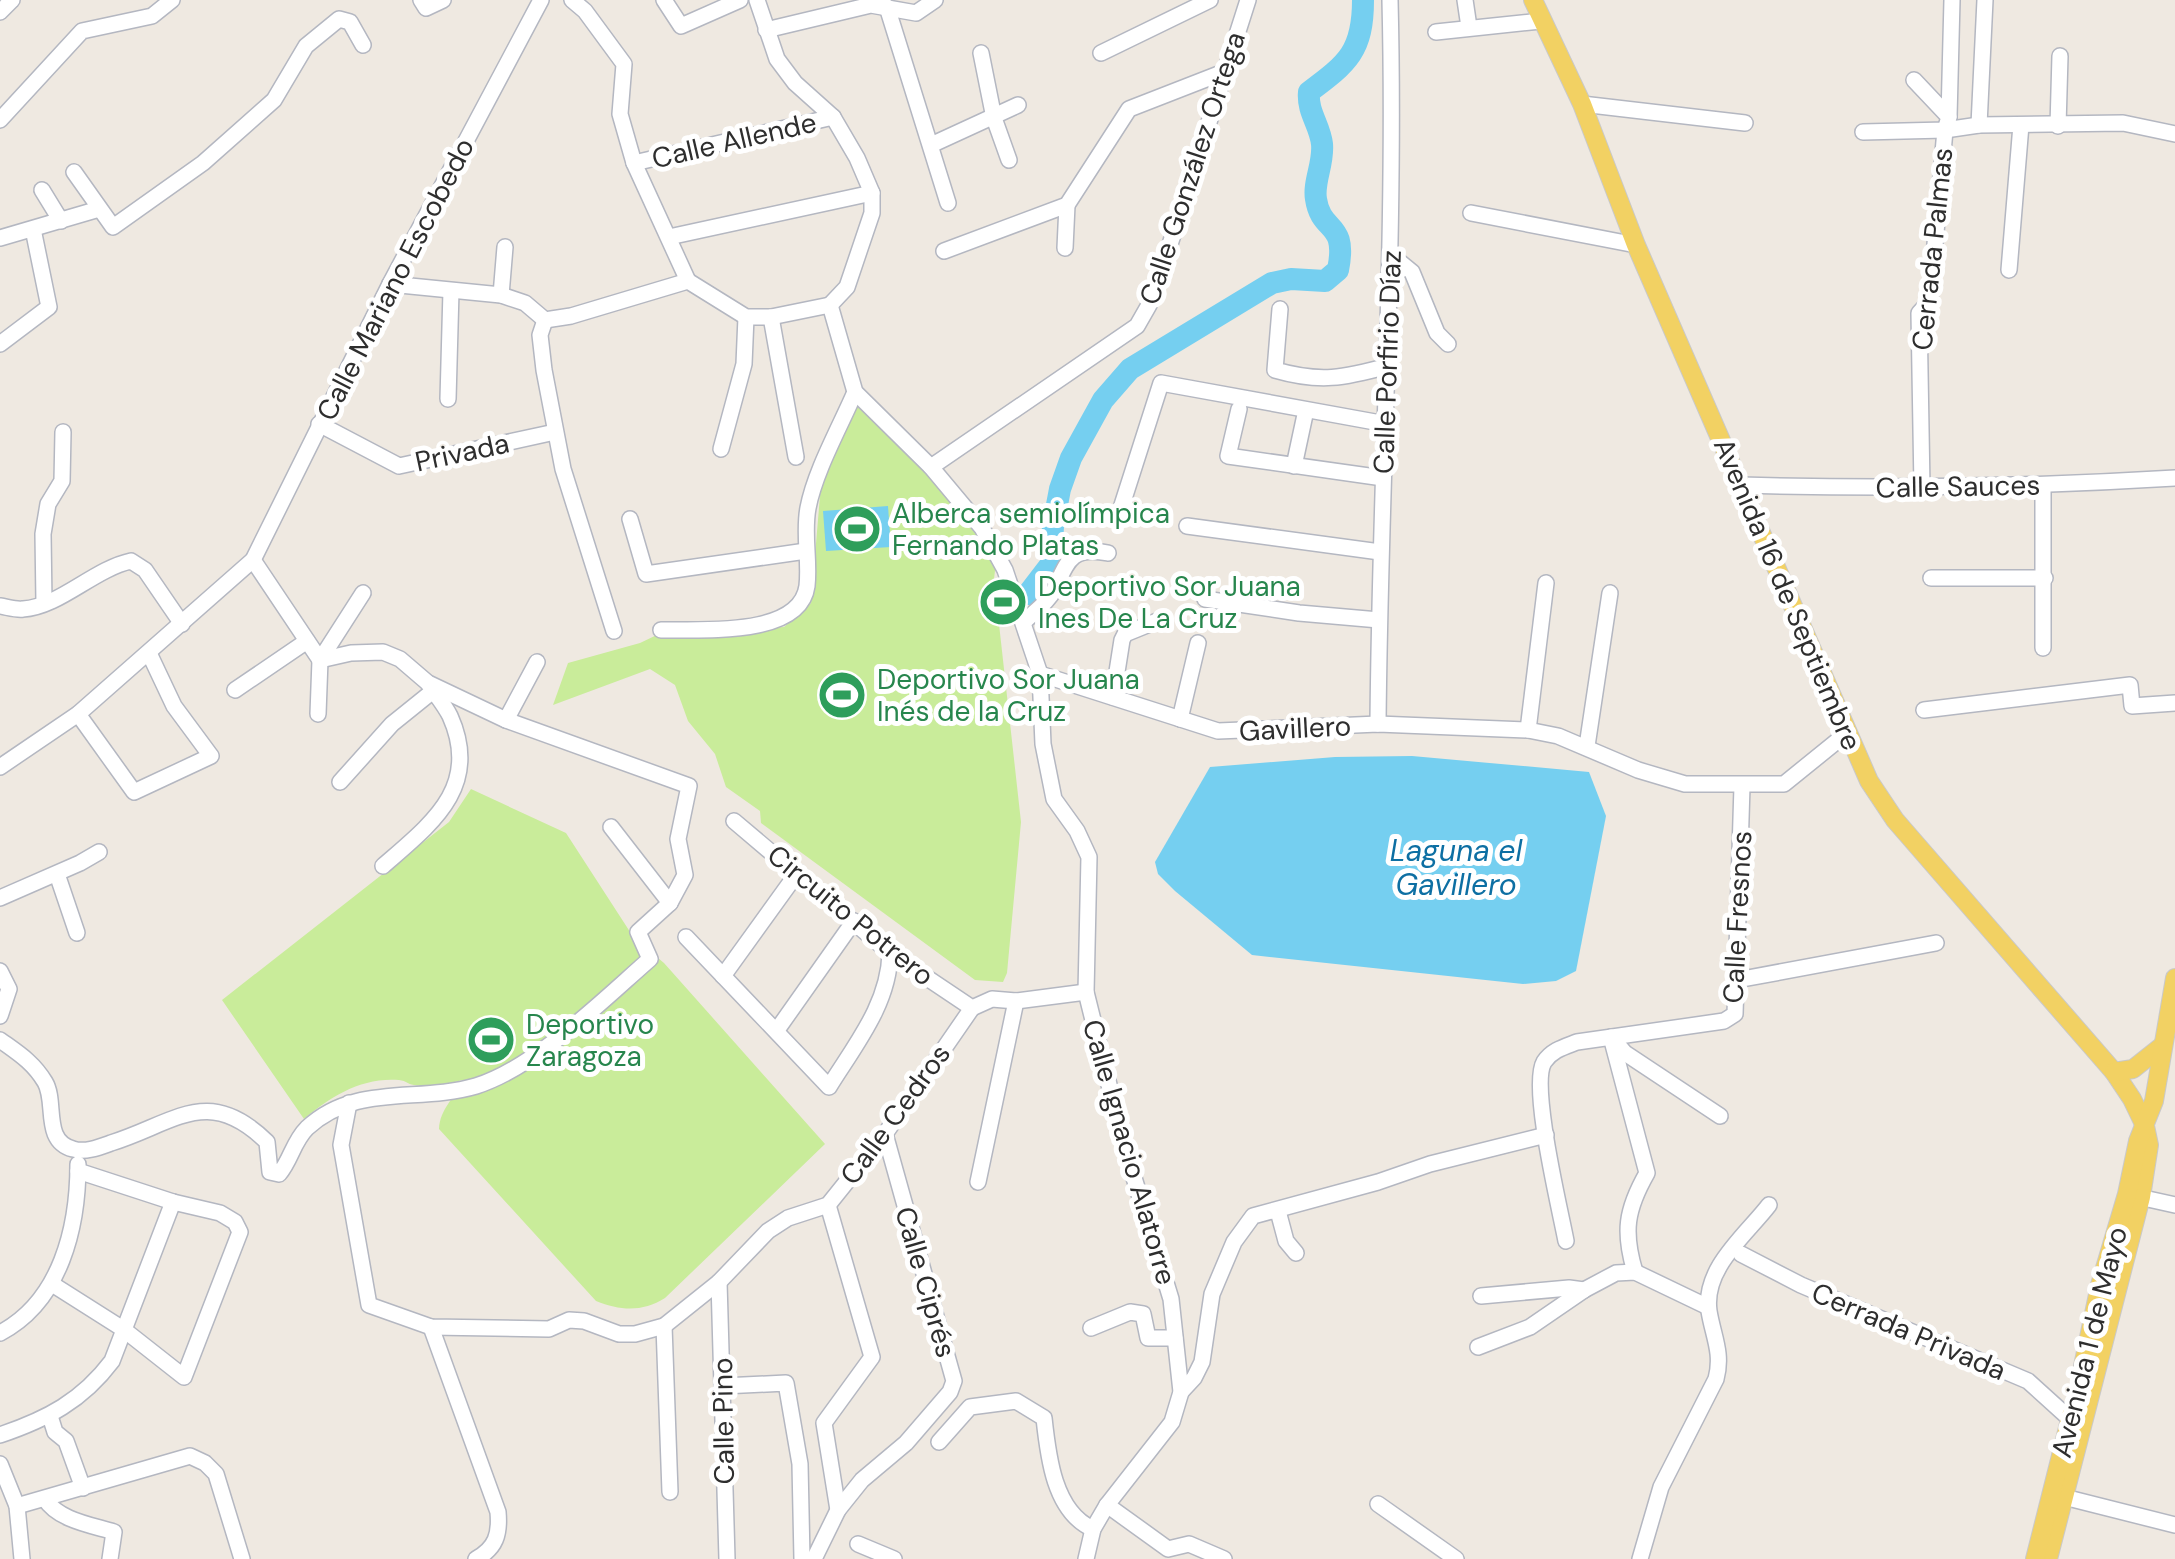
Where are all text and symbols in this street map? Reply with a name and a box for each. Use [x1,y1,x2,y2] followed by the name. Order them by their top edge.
[1131,27,1254,309] street label: Calle González Ortega
[648,104,820,177] street label: Calle Allende
[308,132,483,427] street label: Calle Mariano Escobedo
[1903,146,1962,352] street label: Cerrada Palmas
[1365,249,1410,475] street label: Calle Porfirio Díaz
[412,424,513,481] street label: Privada
[1705,432,1870,756] street label: Avenida 16 de Septiembre
[1875,467,2041,506] street label: Calle Sauces
[892,495,1170,564] place label: Alberca semiolímpica Fernando Platas
[831,503,883,555] sports icon: Alberca semiolímpica Fernando Platas
[1038,568,1301,637] place label: Deportivo Sor Juana Ines De La Cruz
[977,576,1029,628] sports icon: Deportivo Sor Juana Ines De La Cruz
[877,661,1140,730] place label: Deportivo Sor Juana Inés de la Cruz
[816,669,868,721] sports icon: Deportivo Sor Juana Inés de la Cruz
[1238,707,1352,750] street label: Gavillero
[1715,830,1760,1004] street label: Calle Fresnos
[1390,831,1523,904] water label: Laguna el Gavillero
[760,837,942,994] street label: Circuito Potrero
[526,1006,654,1075] place label: Deportivo Zaragoza
[465,1014,517,1066] sports icon: Deportivo Zaragoza
[1074,1015,1185,1289] street label: Calle Ignacio Alatorre
[832,1037,959,1192] street label: Calle Cedros
[886,1202,965,1362] street label: Calle Ciprés
[2043,1223,2136,1461] street label: Avenida 1 de Mayo
[1806,1274,2012,1389] street label: Cerrada Privada
[704,1357,743,1485] street label: Calle Pino

